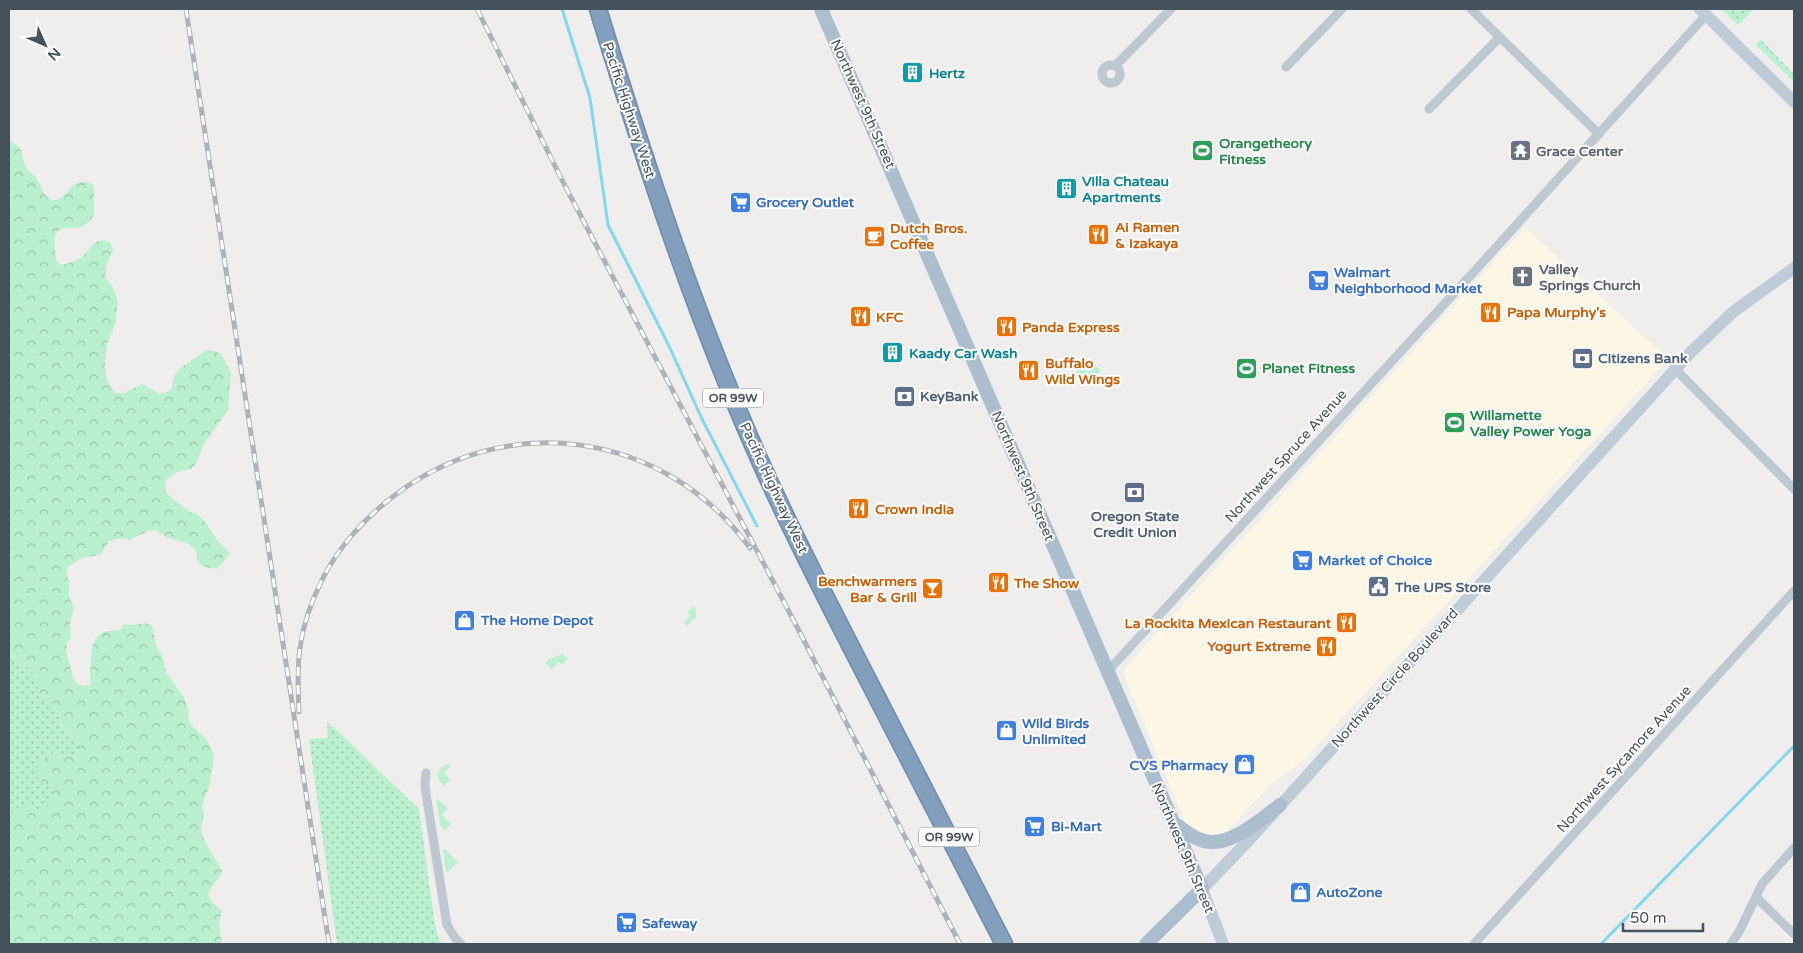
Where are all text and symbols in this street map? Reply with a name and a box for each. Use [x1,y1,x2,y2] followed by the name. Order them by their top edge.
[20,20,70,70] north arrow
[827,37,899,172] street label: Northwest 9th Street
[599,40,659,181] street label: Pacific Highway West
[44,44,64,64] text: N
[901,61,925,85] building icon: Hertz
[929,65,965,82] place label: Hertz
[1219,135,1312,168] place label: Orangetheory Fitness
[1191,139,1215,163] sports icon: Orangetheory Fitness
[1508,139,1532,163] temple icon: Grace Center
[1536,143,1624,160] place label: Grace Center
[1082,173,1169,206] place label: Villa Chateau Apartments
[1054,177,1078,201] building icon: Villa Chateau Apartments
[728,190,752,214] supermarket icon: Grocery Outlet
[756,194,855,211] place label: Grocery Outlet
[1115,219,1180,252] place label: Ai Ramen & Izakaya
[890,220,967,253] place label: Dutch Bros. Coffee
[1087,223,1111,247] restaurant icon: Ai Ramen & Izakaya
[862,224,886,248] cafe icon: Dutch Bros. Coffee
[1539,261,1641,294] place label: Valley Springs Church
[1334,264,1483,297] place label: Walmart Neighborhood Market
[1511,265,1535,289] church icon: Valley Springs Church
[1306,268,1330,292] supermarket icon: Walmart Neighborhood Market
[1479,300,1503,324] restaurant icon: Papa Murphy's
[1507,304,1606,321] place label: Papa Murphy's
[848,305,872,329] restaurant icon: KFC
[876,309,904,326] place label: KFC
[994,315,1018,339] restaurant icon: Panda Express
[1022,319,1120,336] place label: Panda Express
[881,341,905,365] building icon: Kaady Car Wash
[909,345,1017,362] place label: Kaady Car Wash
[1570,346,1594,370] bank icon: Citizens Bank
[1598,350,1688,367] place label: Citizens Bank
[1045,355,1120,388] place label: Buffalo Wild Wings
[1234,356,1258,380] sports icon: Planet Fitness
[1017,359,1041,383] restaurant icon: Buffalo Wild Wings
[1262,360,1355,377] place label: Planet Fitness
[892,384,916,408] bank icon: KeyBank
[1222,386,1350,526] street label: Northwest Spruce Avenue
[703,388,763,408] road number: OR 99W
[920,388,979,405] place label: KeyBank
[1470,407,1592,440] place label: Willamette Valley Power Yoga
[988,408,1058,544] street label: Northwest 9th Street
[1442,411,1466,435] sports icon: Willamette Valley Power Yoga
[736,420,812,557] street label: Pacific Highway West
[1123,481,1147,505] bank icon: Oregon State Credit Union
[847,497,871,521] restaurant icon: Crown India
[875,501,954,518] place label: Crown India
[1091,508,1179,541] place label: Oregon State Credit Union
[1290,548,1314,572] supermarket icon: Market of Choice
[1318,552,1432,569] place label: Market of Choice
[986,571,1010,595] restaurant icon: The Show
[818,573,917,606] place label: Benchwarmers Bar & Grill
[1013,575,1079,592] place label: The Show
[1367,575,1391,599] public building icon: The UPS Store
[921,577,945,601] bar icon: Benchwarmers Bar & Grill
[1394,579,1491,596] place label: The UPS Store
[1328,605,1462,751] street label: Northwest Circle Boulevard
[453,608,477,632] shop icon: The Home Depot
[1335,611,1359,635] restaurant icon: La Rockita Mexican Restaurant
[480,612,594,629] place label: The Home Depot
[1125,615,1332,632] place label: La Rockita Mexican Restaurant
[1315,634,1339,658] restaurant icon: Yogurt Extreme
[1207,638,1311,655] place label: Yogurt Extreme
[1553,682,1695,836] street label: Northwest Sycamore Avenue
[1022,715,1090,748] place label: Wild Birds Unlimited
[994,719,1018,743] shop icon: Wild Birds Unlimited
[1232,753,1256,777] shop icon: CVS Pharmacy
[1130,757,1228,774] place label: CVS Pharmacy
[1148,780,1218,916] street label: Northwest 9th Street
[1023,814,1047,838] supermarket icon: Bi-Mart
[1051,818,1103,835] place label: Bi-Mart
[919,828,979,846] road number: OR 99W
[1288,880,1312,904] shop icon: AutoZone
[1316,884,1383,901] place label: AutoZone
[1623,900,1703,932] scale bar
[1630,909,1667,927] text: 50 m
[614,911,638,935] supermarket icon: Safeway
[642,915,698,932] place label: Safeway

